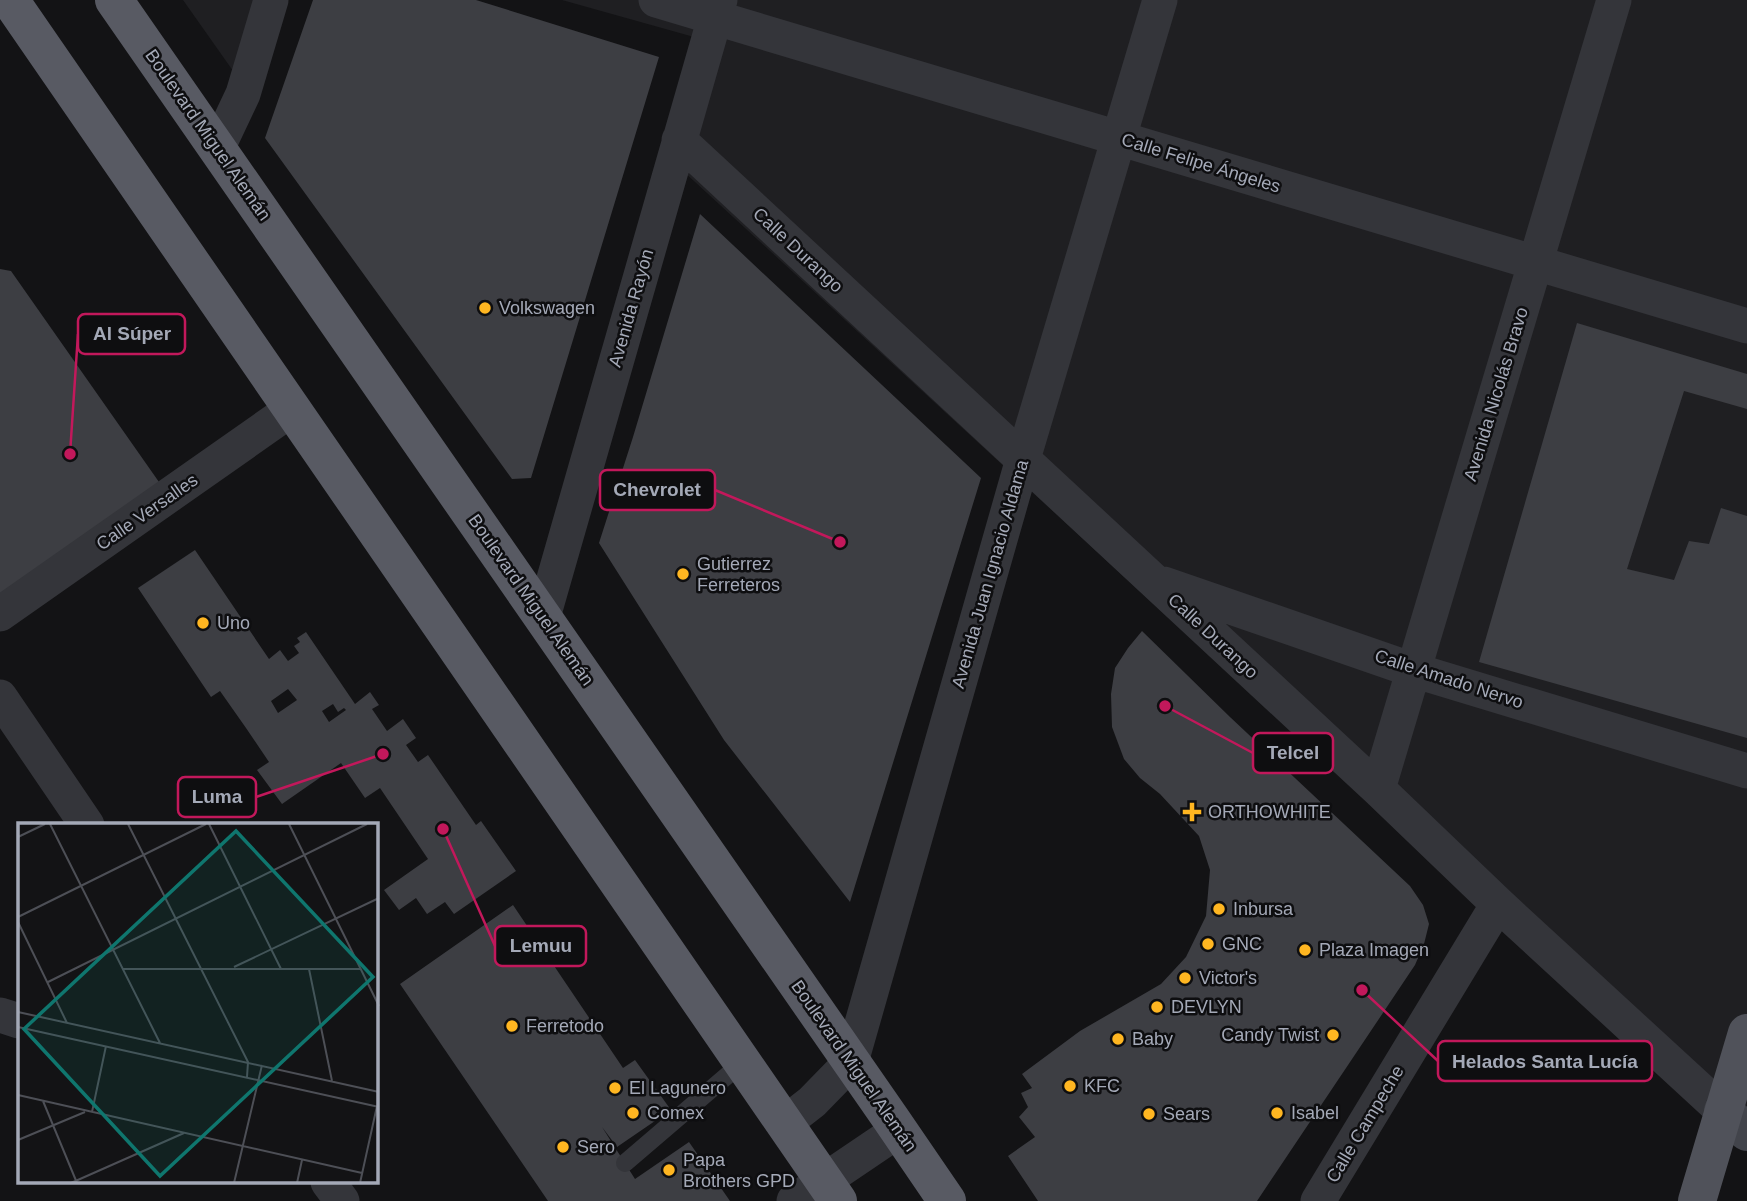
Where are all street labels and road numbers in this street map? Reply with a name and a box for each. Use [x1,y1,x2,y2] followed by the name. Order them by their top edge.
[141,46,275,224] street label: Boulevard Miguel Alemán
[1119,129,1283,197] street label: Calle Felipe Ángeles
[749,203,847,297] street label: Calle Durango
[605,247,657,369] street label: Avenida Rayón
[1460,305,1532,483] street label: Avenida Nicolás Bravo
[948,456,1033,691] street label: Avenida Juan Ignacio Aldama
[92,470,202,554] street label: Calle Versalles
[464,511,598,689] street label: Boulevard Miguel Alemán
[1164,589,1262,683] street label: Calle Durango
[1372,646,1526,712] street label: Calle Amado Nervo
[787,977,921,1155] street label: Boulevard Miguel Alemán
[1322,1062,1408,1186] street label: Calle Campeche

